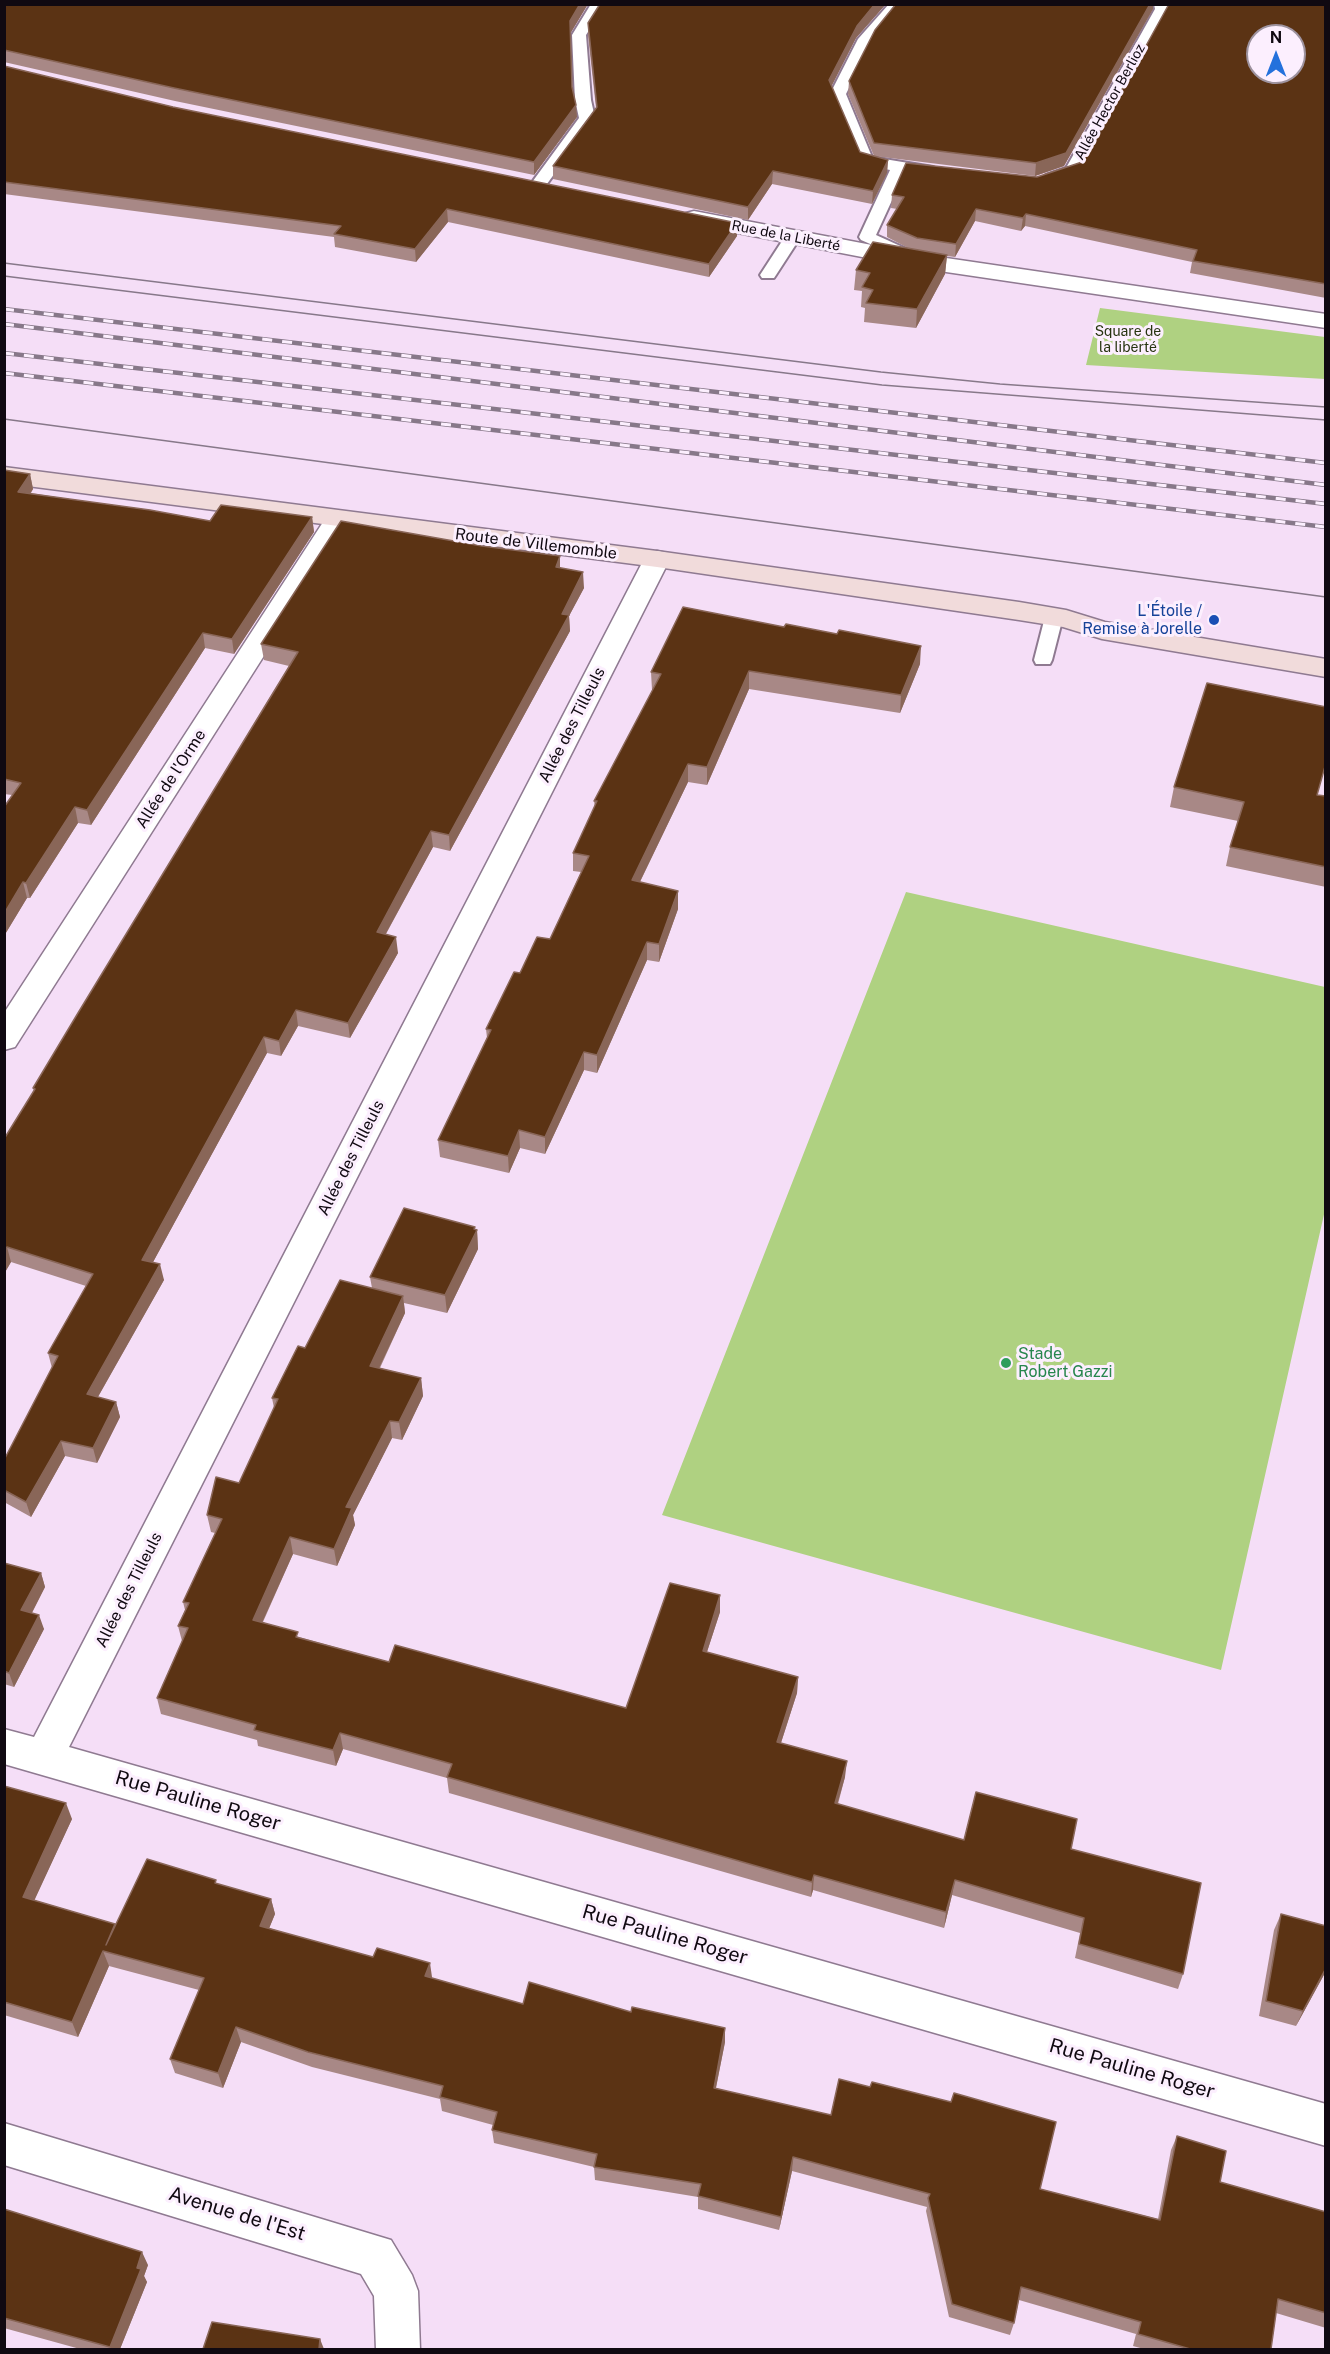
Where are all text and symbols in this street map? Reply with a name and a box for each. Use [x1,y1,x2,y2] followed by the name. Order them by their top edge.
[1246,24,1306,84] north arrow
[1270,28,1282,47] text: N
[1071,41,1149,163] street label: Allée Hector Berlioz
[730,217,842,255] street label: Rue de la Liberté
[1095,324,1161,356] park label: Square de la liberté
[454,525,618,563] street label: Route de Villemomble
[1082,601,1202,639] place label: L'Étoile / Remise à Jorelle
[1207,613,1221,627] marker: L'Étoile / Remise à Jorelle
[535,664,609,786] street label: Allée des Tilleuls
[132,726,210,832] street label: Allée de l'Orme
[314,1097,388,1219] street label: Allée des Tilleuls
[1018,1344,1112,1382] place label: Stade Robert Gazzi
[999,1356,1013,1370] marker: Stade Robert Gazzi
[92,1529,166,1651] street label: Allée des Tilleuls
[113,1766,283,1836] street label: Rue Pauline Roger
[580,1900,750,1970] street label: Rue Pauline Roger
[1047,2034,1217,2104] street label: Rue Pauline Roger
[166,2182,308,2246] street label: Avenue de l'Est

